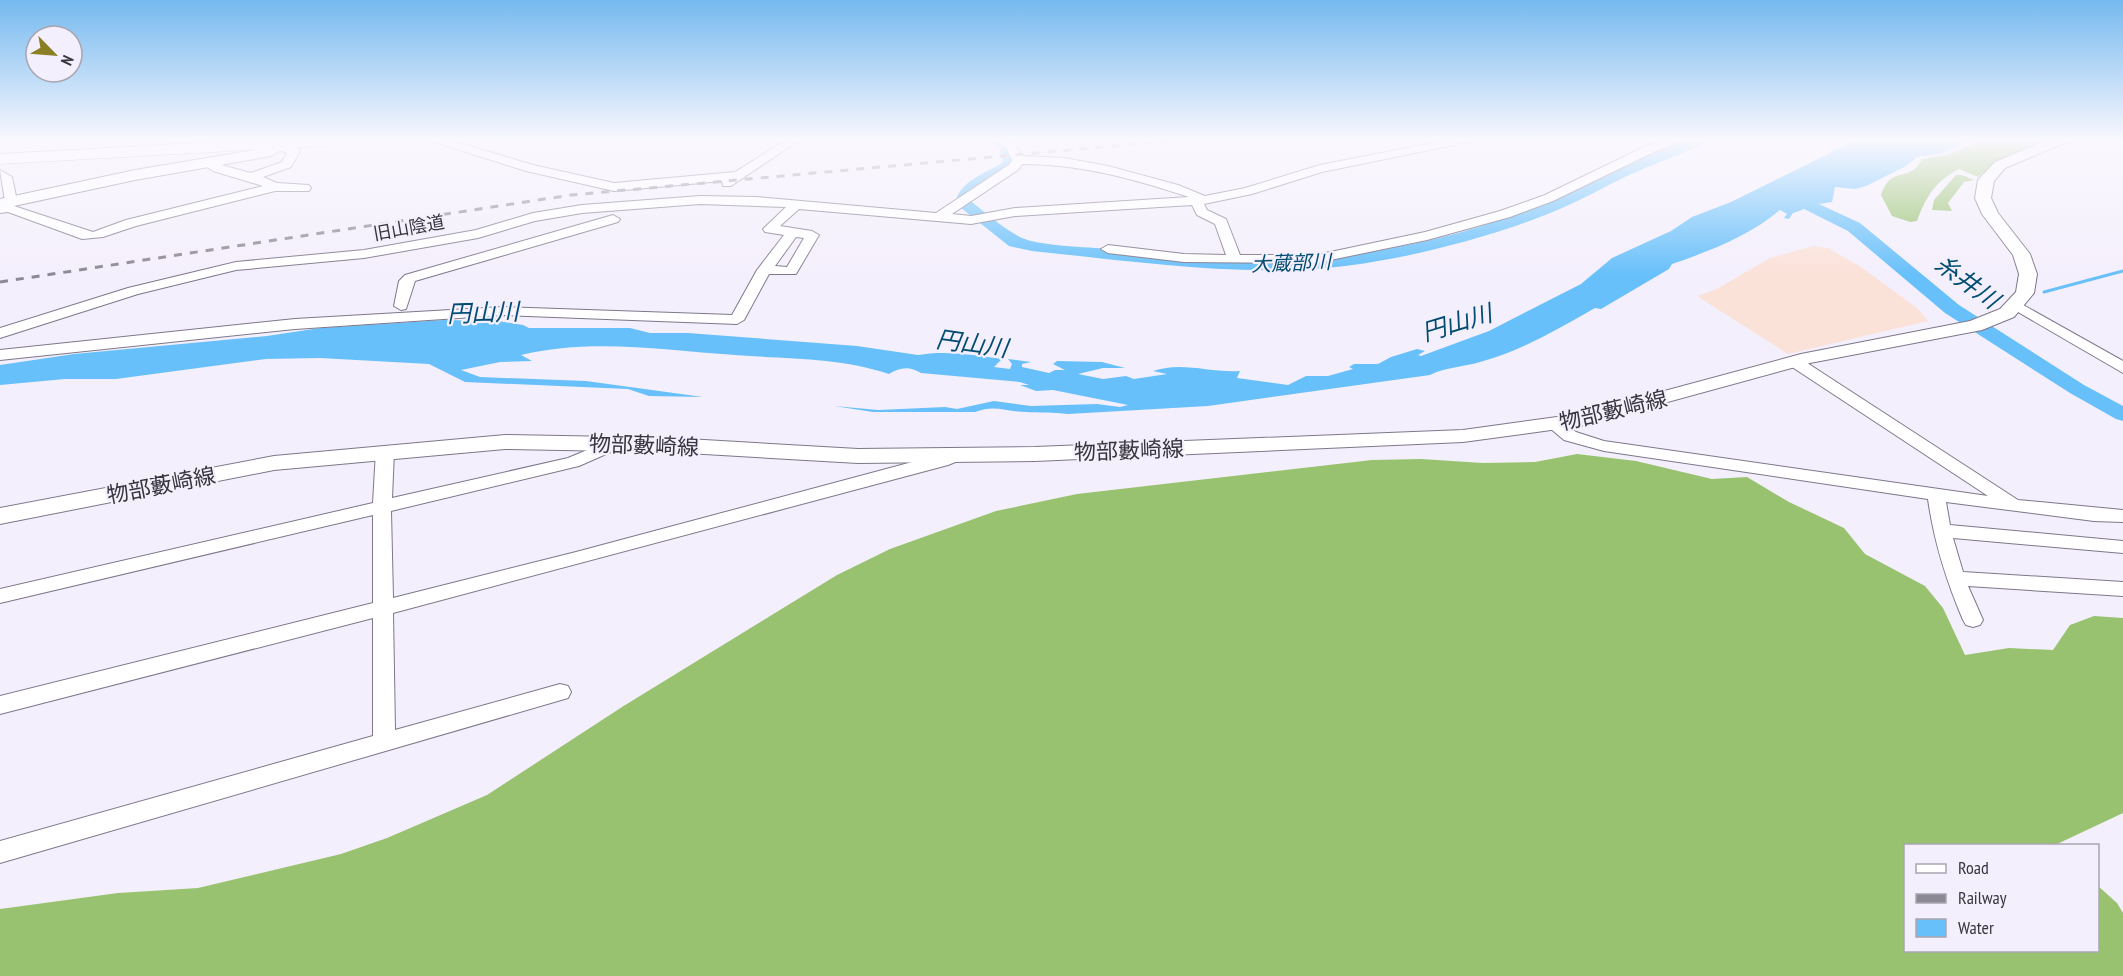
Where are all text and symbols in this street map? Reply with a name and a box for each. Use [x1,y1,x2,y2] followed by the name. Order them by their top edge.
[24,24,84,84] north arrow
[57,52,78,68] text: N
[371,210,446,245] street label: 旧山陰道
[1929,248,2008,317] water label: 糸井川
[1251,249,1333,277] water label: 大蔵部川
[446,296,522,329] water label: 円山川
[1418,296,1499,348] water label: 円山川
[934,323,1013,364] water label: 円山川
[1556,384,1670,436] street label: 物部藪崎線
[589,429,699,461] street label: 物部藪崎線
[1074,434,1184,466] street label: 物部藪崎線
[104,461,218,509] street label: 物部藪崎線
[1904,844,2099,952] legend
[1958,856,1989,879] text: Road
[1958,886,2007,909] text: Railway
[1958,916,1994,939] text: Water

